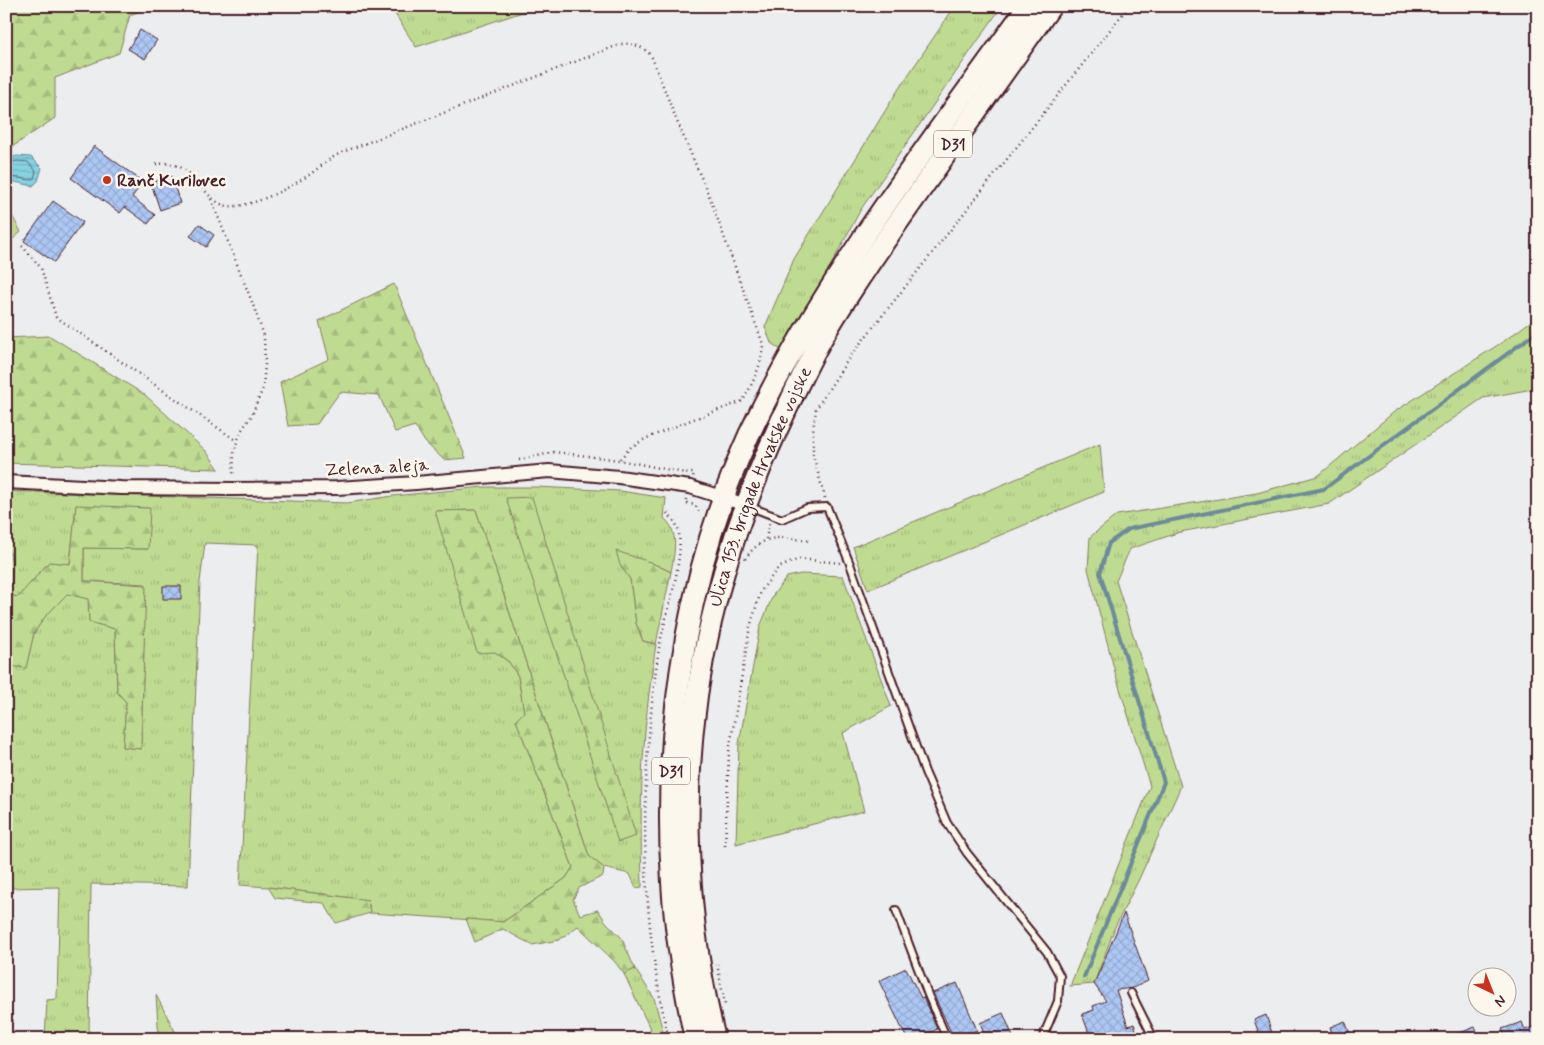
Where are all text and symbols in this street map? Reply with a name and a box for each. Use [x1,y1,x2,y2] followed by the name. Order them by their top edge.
[934,130,972,158] road number: D31
[117,169,227,193] place label: Ranč Kurilovec
[101,174,113,186] marker: Ranč Kurilovec
[704,363,818,609] street label: Ulica 153. brigade Hrvatske vojske
[324,453,430,483] street label: Zelena aleja
[652,758,690,784] road number: D31
[1466,968,1516,1018] north arrow
[1491,991,1510,1011] text: N

